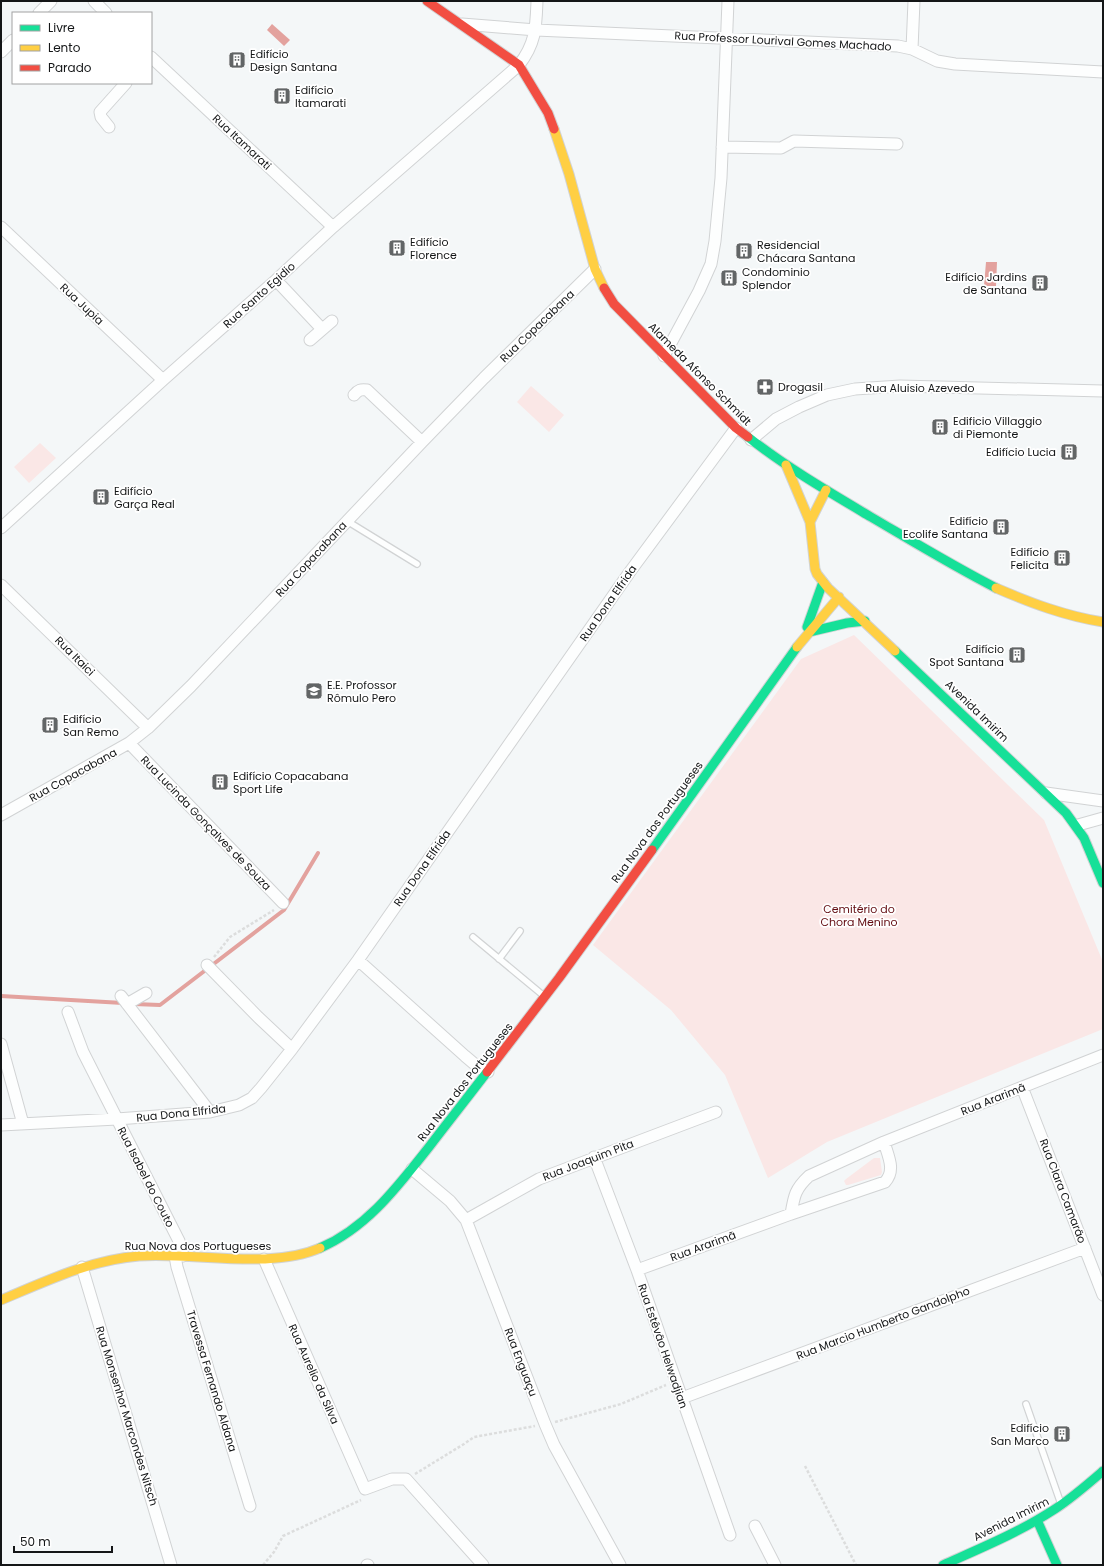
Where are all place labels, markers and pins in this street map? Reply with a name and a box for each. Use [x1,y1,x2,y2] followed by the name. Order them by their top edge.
[250,46,337,75] place label: Edifício Design Santana
[227,50,247,70] building icon: Edifício Design Santana
[295,82,346,111] place label: Edifício Itamarati
[272,86,292,106] building icon: Edifício Itamarati
[410,234,457,263] place label: Edifício Florence
[757,237,855,266] place label: Residencial Chácara Santana
[387,238,407,258] building icon: Edifício Florence
[734,241,754,261] building icon: Residencial Chácara Santana
[742,264,810,293] place label: Condominio Splendor
[719,268,739,288] building icon: Condominio Splendor
[945,269,1027,298] place label: Edifício Jardins de Santana
[1030,273,1050,293] building icon: Edifício Jardins de Santana
[755,377,775,397] pharmacy icon: Drogasil
[778,379,823,395] place label: Drogasil
[953,413,1042,442] place label: Edificio Villaggio di Piemonte
[930,417,950,437] building icon: Edificio Villaggio di Piemonte
[1059,442,1079,462] building icon: Edifício Lucia
[986,444,1056,460] place label: Edifício Lucia
[114,483,175,512] place label: Edifício Garça Real
[91,487,111,507] building icon: Edifício Garça Real
[903,513,988,542] place label: Edifício Ecolife Santana
[991,517,1011,537] building icon: Edifício Ecolife Santana
[1010,544,1049,573] place label: Edifício Felicita
[1052,548,1072,568] building icon: Edifício Felicita
[929,641,1004,670] place label: Edifício Spot Santana
[1007,645,1027,665] building icon: Edifício Spot Santana
[327,677,397,706] place label: E.E. Profossor Rômulo Pero
[304,681,324,701] school or university icon: E.E. Profossor Rômulo Pero
[63,711,119,740] place label: Edifício San Remo
[40,715,60,735] building icon: Edifício San Remo
[233,768,348,797] place label: Edifício Copacabana Sport Life
[210,772,230,792] building icon: Edifício Copacabana Sport Life
[990,1420,1049,1449] place label: Edifício San Marco
[1052,1424,1072,1444] building icon: Edifício San Marco

